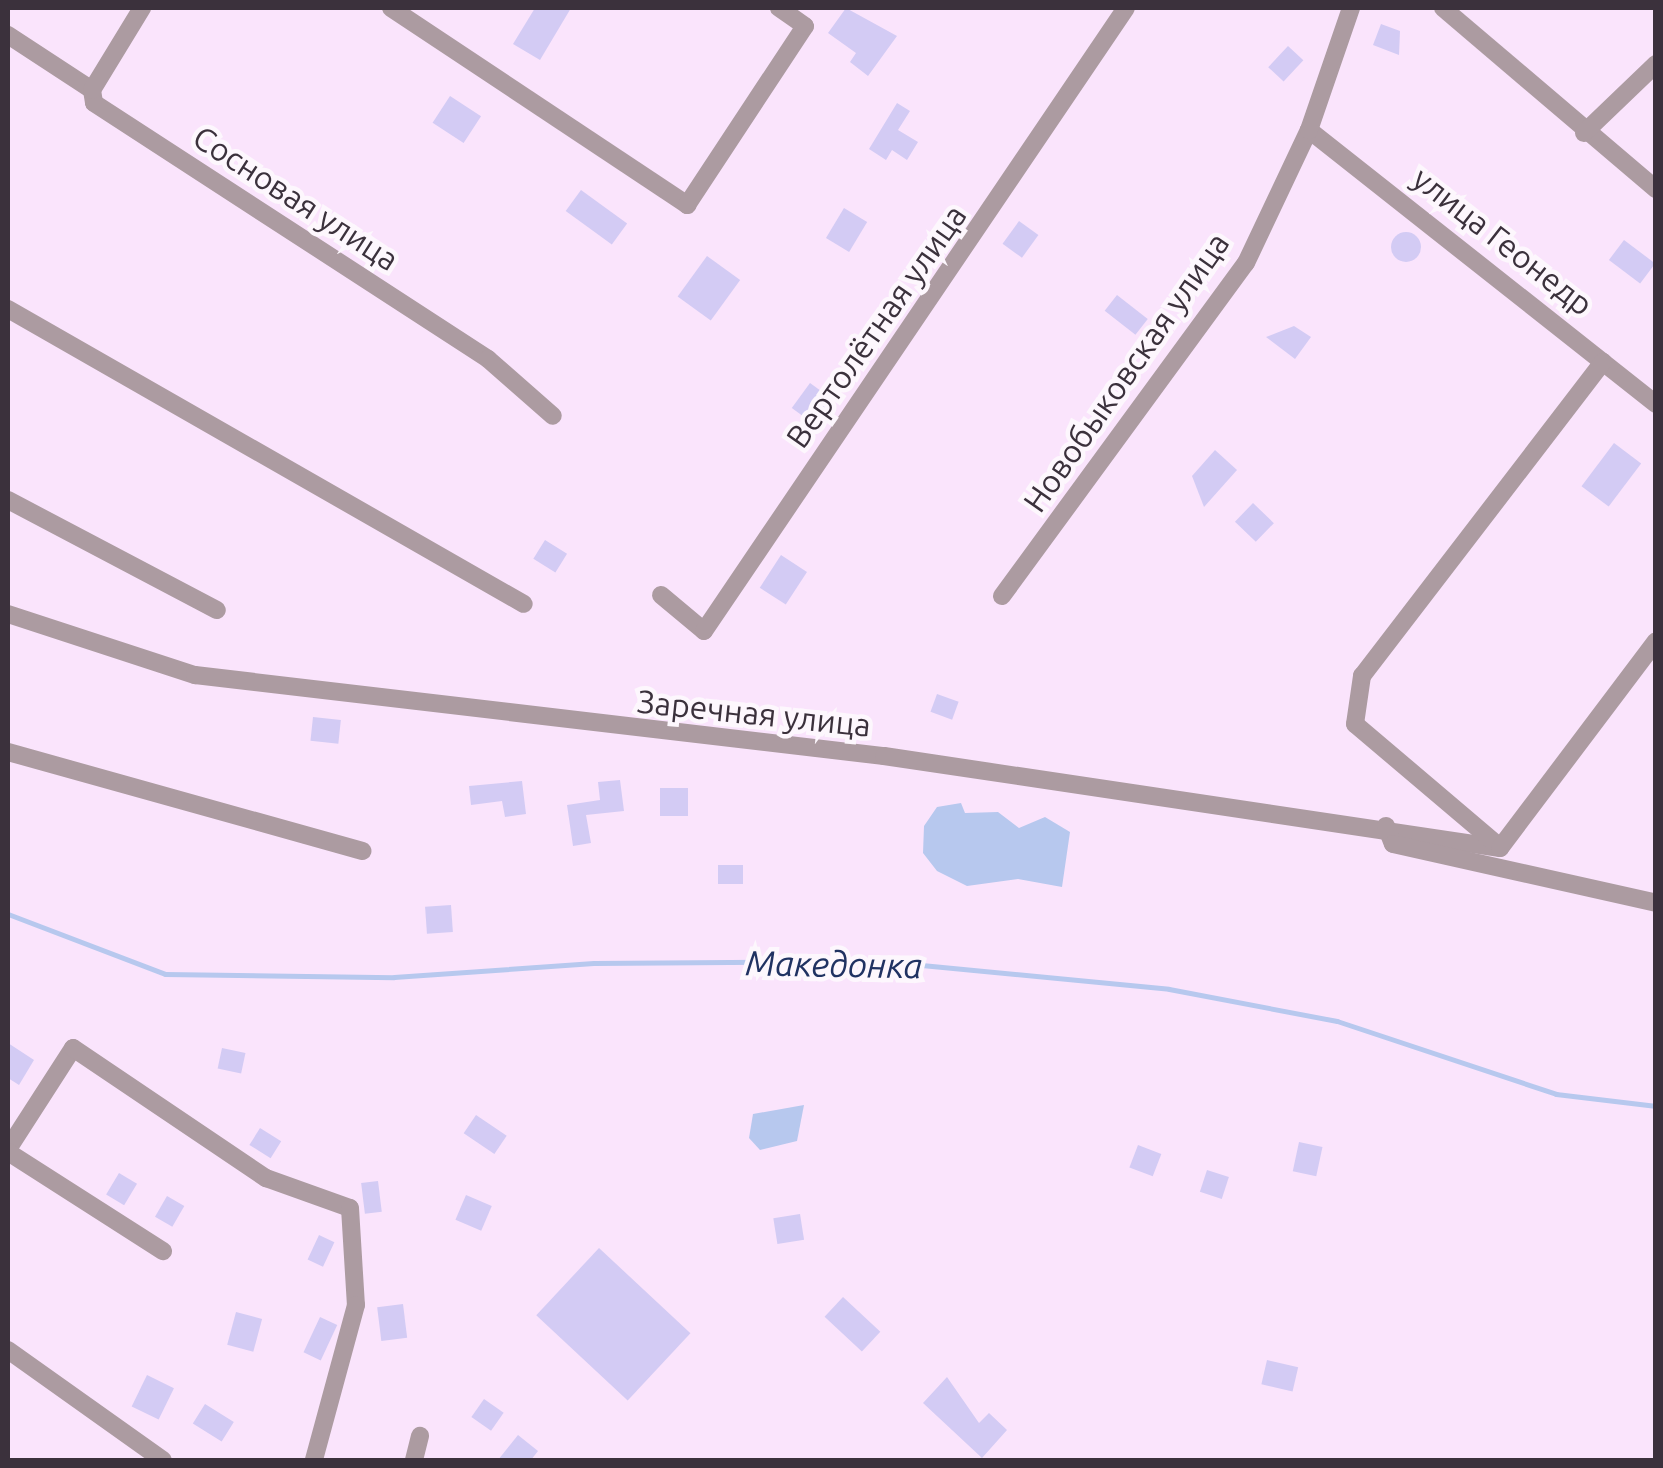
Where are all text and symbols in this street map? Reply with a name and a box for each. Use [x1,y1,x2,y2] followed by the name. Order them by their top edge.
[186,117,406,279] street label: Сосновая улица
[1405,159,1601,323] street label: улица Геонедр
[778,197,974,455] street label: Вертолётная улица
[1015,225,1237,519] street label: Новобыковская улица
[635,682,873,744] street label: Заречная улица
[745,941,923,987] water label: Македонка

